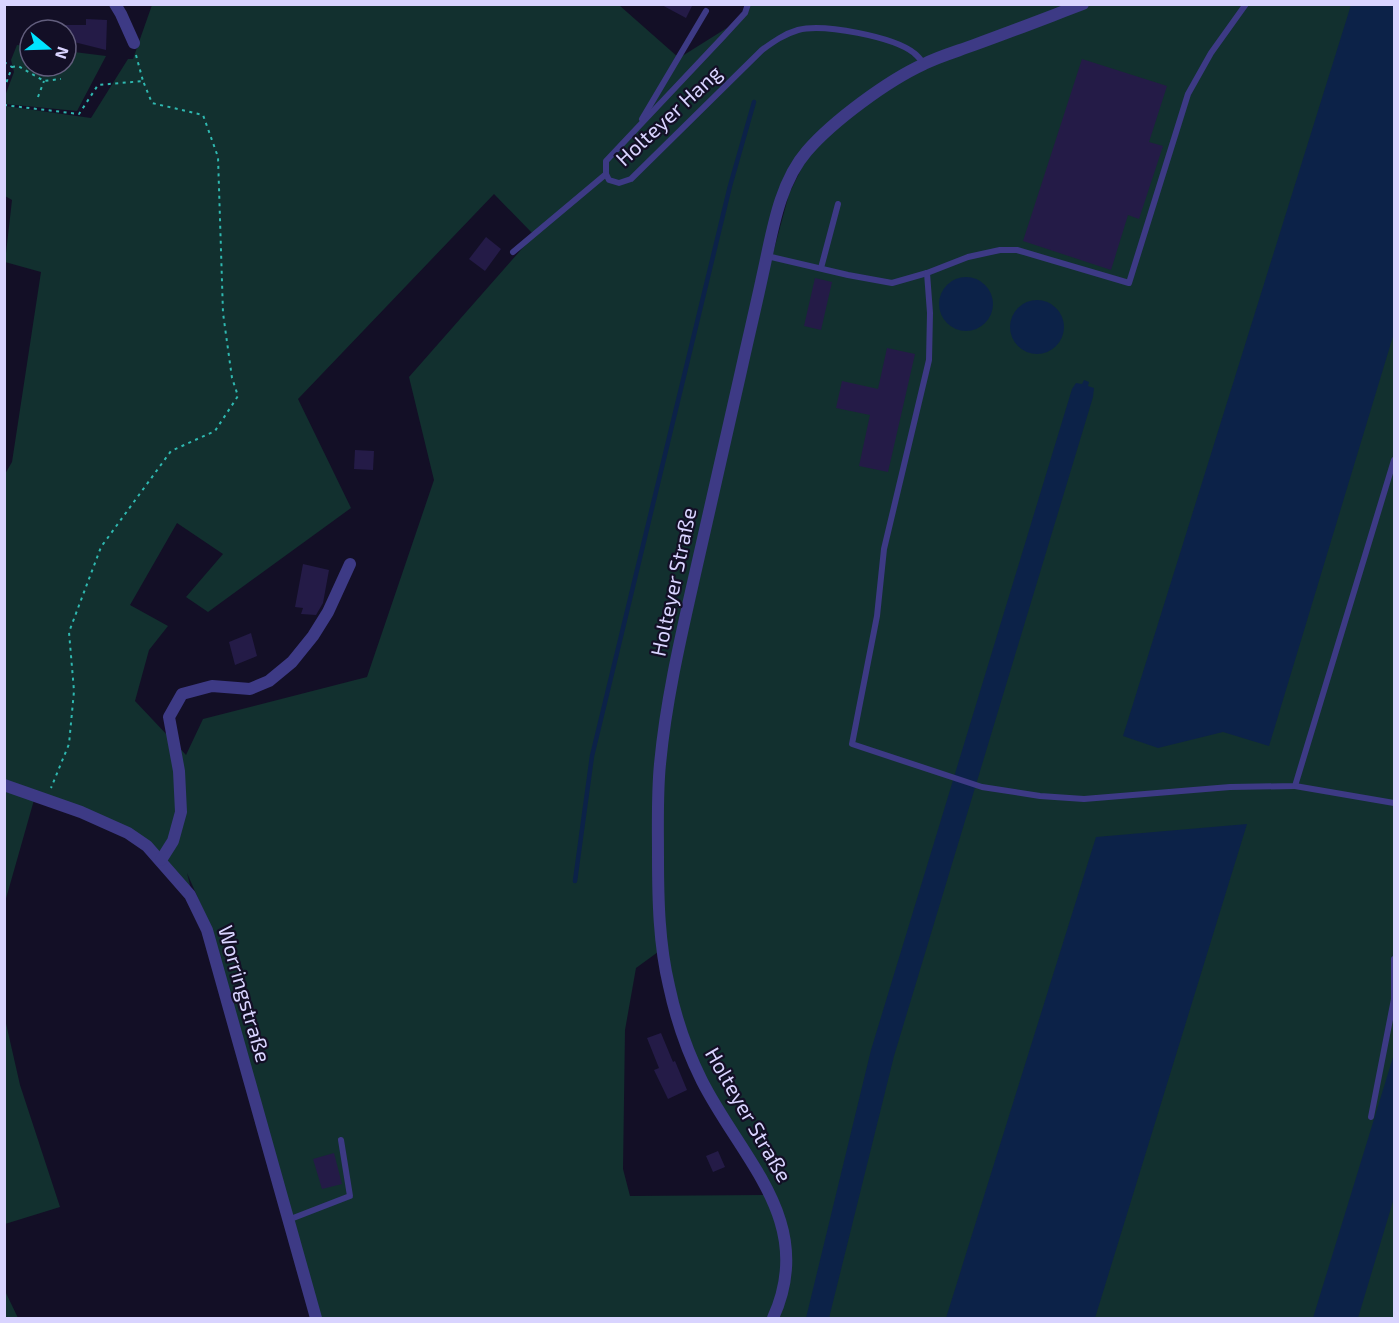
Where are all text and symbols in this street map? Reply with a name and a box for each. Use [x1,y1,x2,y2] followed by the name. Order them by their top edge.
[18,18,78,78] north arrow
[52,44,74,62] text: N
[610,59,726,170] street label: Holteyer Hang
[645,505,700,658] street label: Holteyer Straße
[214,922,277,1065] street label: Worringstraße
[701,1043,798,1186] street label: Holteyer Straße

